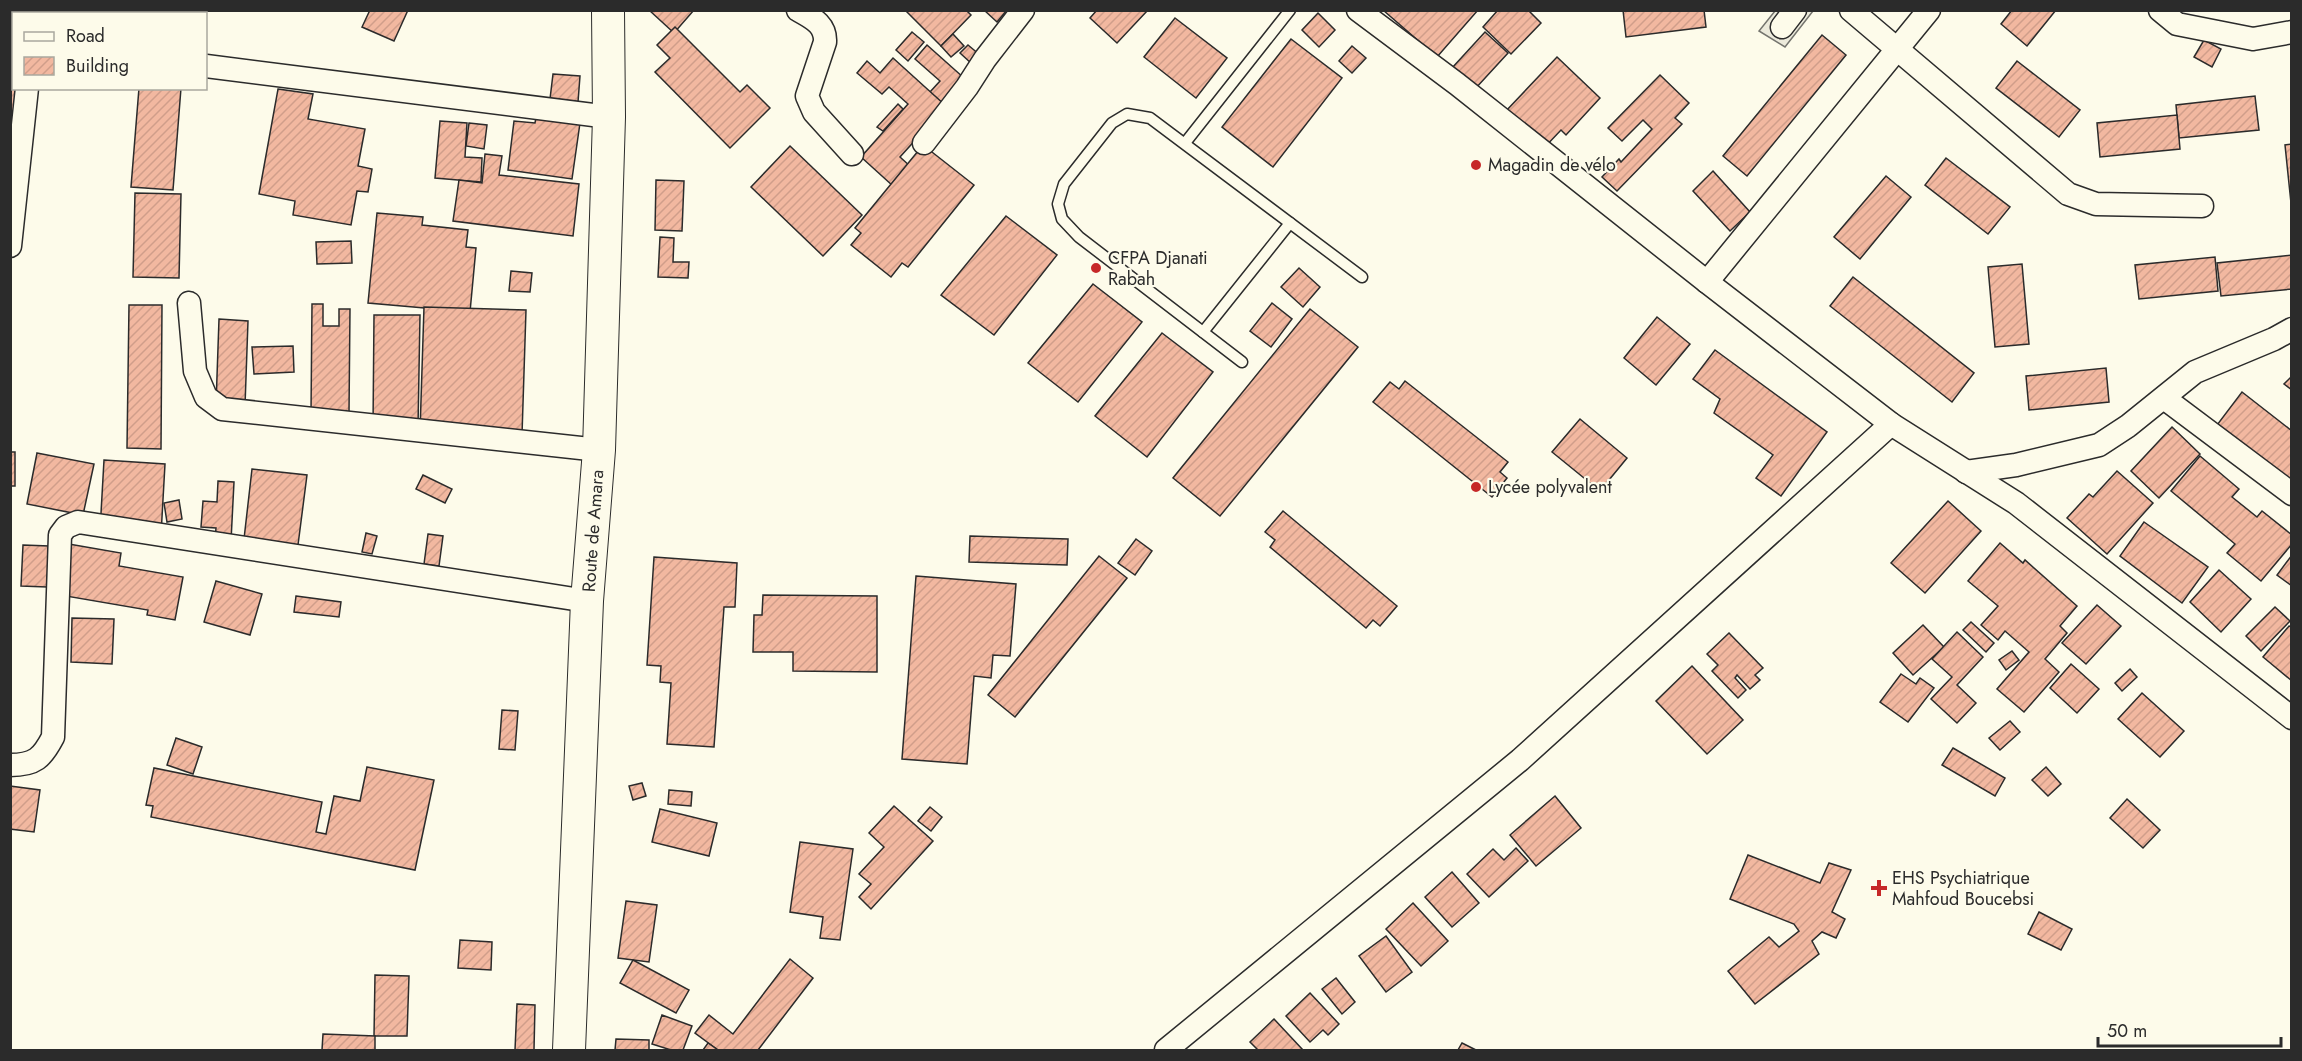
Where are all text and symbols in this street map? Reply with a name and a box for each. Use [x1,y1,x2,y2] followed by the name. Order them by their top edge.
[12,12,207,90] legend
[66,23,105,49] text: Road
[66,53,129,79] text: Building
[1488,152,1616,178] place label: Magadin de vélo
[1469,158,1483,172] marker: Magadin de vélo
[1108,245,1208,292] place label: CFPA Djanati Rabah
[1089,261,1103,275] marker: CFPA Djanati Rabah
[576,469,610,593] street label: Route de Amara
[1488,474,1613,500] place label: Lycée polyvalent
[1469,480,1483,494] marker: Lycée polyvalent
[1892,865,2034,912] place label: EHS Psychiatrique Mahfoud Boucebsi
[1870,879,1888,897] marker: EHS Psychiatrique Mahfoud Boucebsi
[2098,1010,2281,1048] scale bar
[2107,1018,2147,1044] text: 50 m

